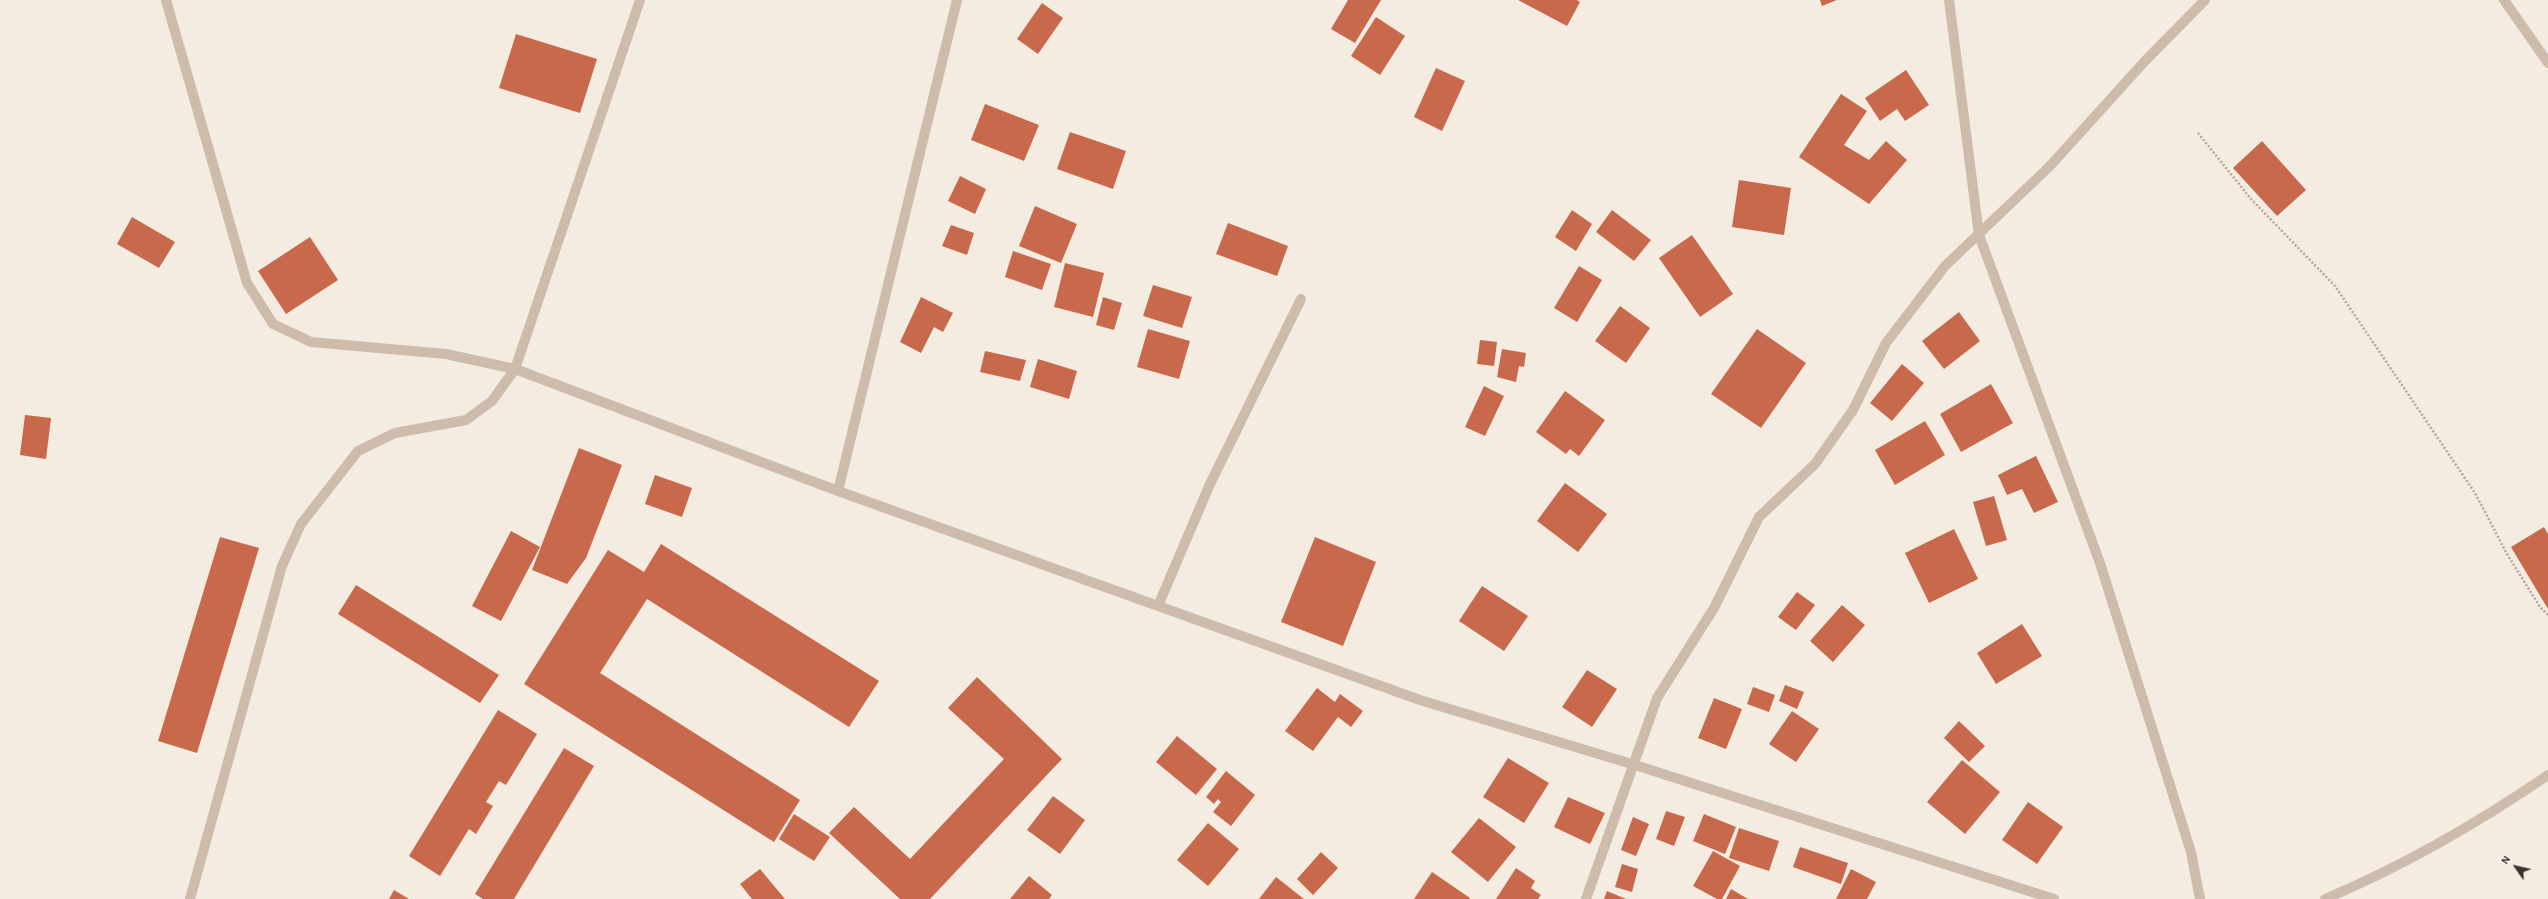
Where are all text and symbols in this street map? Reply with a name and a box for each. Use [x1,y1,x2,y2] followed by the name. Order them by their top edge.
[2496,847,2536,887] north arrow
[2499,854,2512,866] text: N

